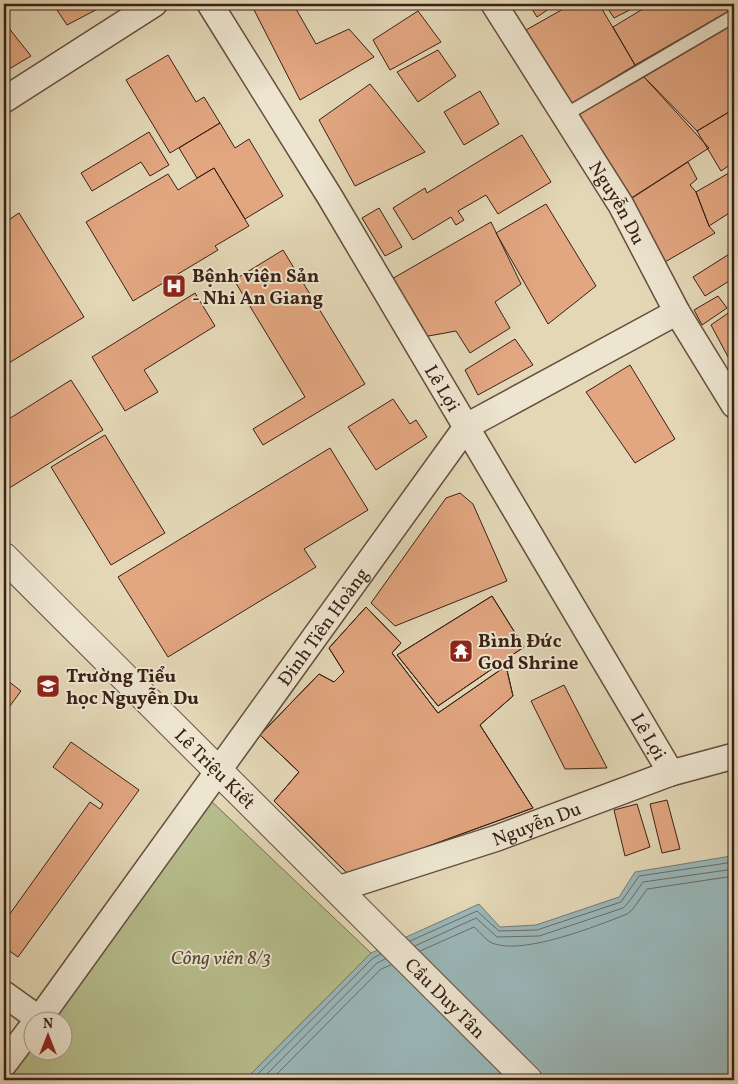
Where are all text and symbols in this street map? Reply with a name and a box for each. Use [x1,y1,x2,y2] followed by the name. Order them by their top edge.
[582,157,651,250] street label: Nguyễn Du
[192,264,323,312] place label: Bệnh viện Sản - Nhi An Giang
[161,273,187,299] hospital icon: Bệnh viện Sản - Nhi An Giang
[417,360,465,417] street label: Lê Lợi
[272,563,376,692] street label: Đinh Tiên Hoàng
[478,629,579,677] place label: Bình Đức God Shrine
[448,638,474,664] temple icon: Bình Đức God Shrine
[66,664,199,712] place label: Trường Tiểu học Nguyễn Du
[35,673,61,699] school or university icon: Trường Tiểu học Nguyễn Du
[624,709,672,766] street label: Lê Lợi
[168,723,261,816] street label: Lê Triệu Kiết
[489,797,585,854] street label: Nguyễn Du
[171,946,271,972] park label: Công viên 8/3
[398,953,491,1045] street label: Cầu Duy Tân
[22,1012,72,1062] north arrow
[43,1015,53,1034] text: N

